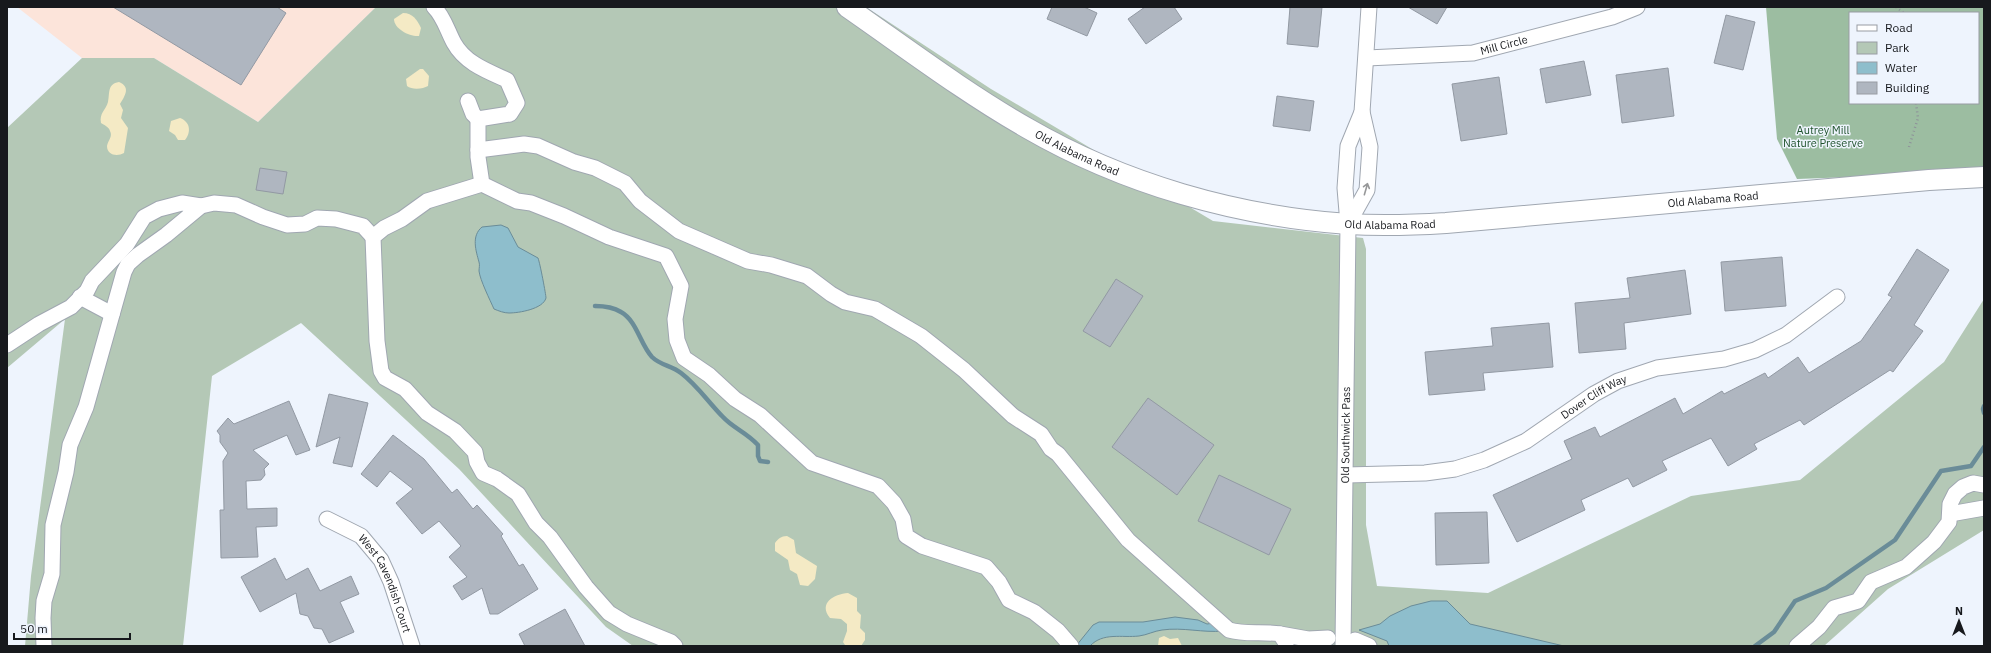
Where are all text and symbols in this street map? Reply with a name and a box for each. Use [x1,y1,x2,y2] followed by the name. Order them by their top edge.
[1849,12,1979,104] legend
[1885,20,1913,35] text: Road
[1479,32,1529,58] street label: Mill Circle
[1885,40,1910,55] text: Park
[1885,60,1918,75] text: Water
[1885,80,1930,95] text: Building
[1783,123,1863,150] park label: Autrey Mill Nature Preserve
[1033,127,1121,179] street label: Old Alabama Road
[1363,183,1370,196] one-way arrow
[1667,188,1759,210] street label: Old Alabama Road
[1344,217,1436,232] street label: Old Alabama Road
[1558,371,1629,422] street label: Dover Cliff Way
[1338,386,1353,484] street label: Old Southwick Pass
[356,531,414,634] street label: West Cavendish Court
[1939,601,1979,641] north arrow
[1955,604,1963,618] text: N
[14,615,130,641] scale bar
[20,621,48,636] text: 50 m

